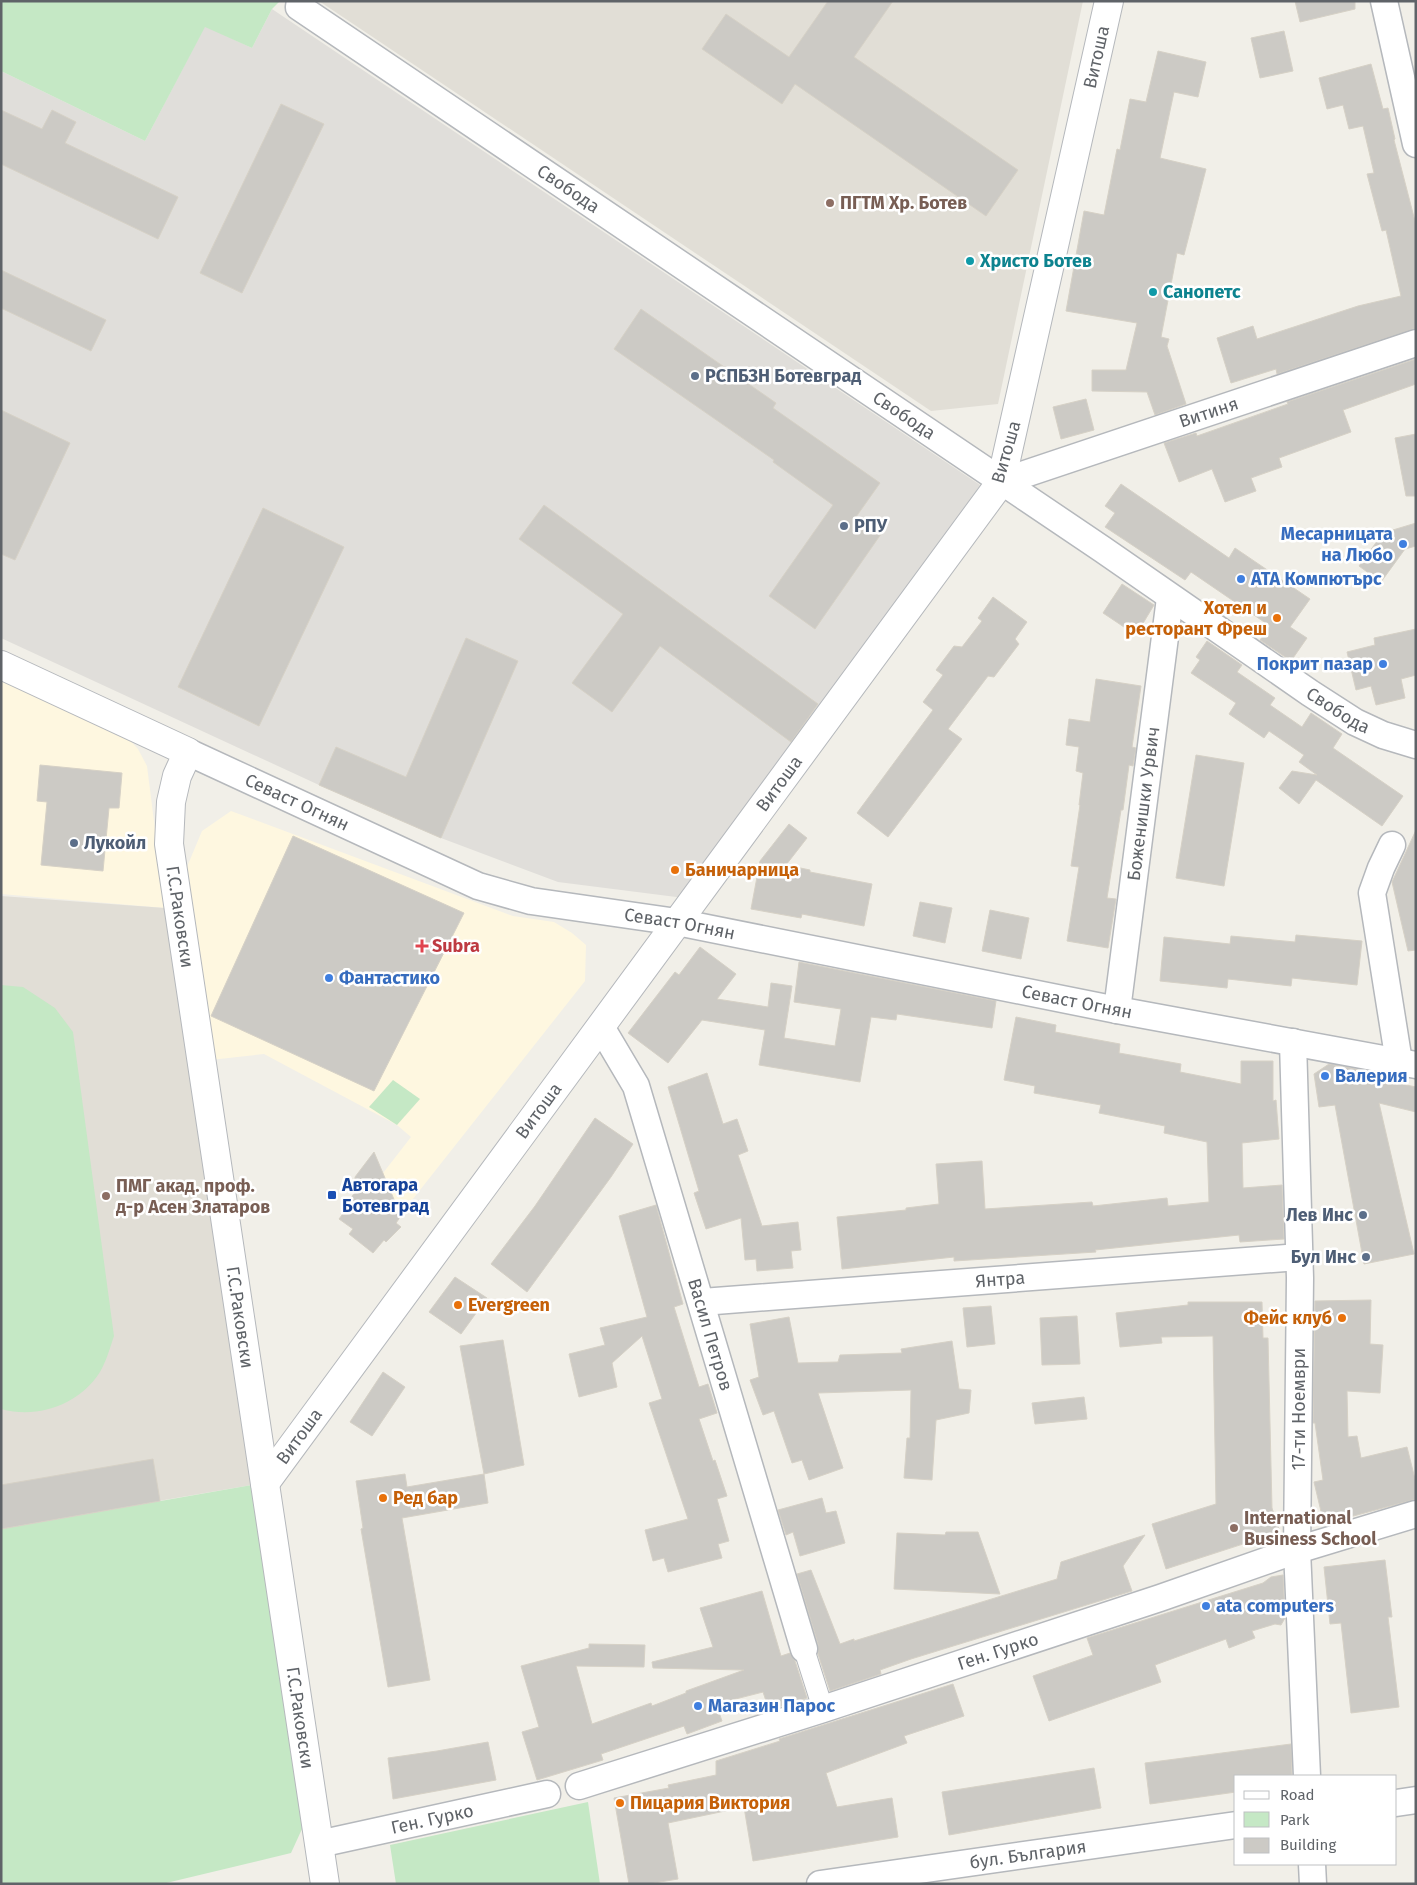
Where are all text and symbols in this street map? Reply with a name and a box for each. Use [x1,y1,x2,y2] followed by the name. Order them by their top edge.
[1079,23,1114,91] street label: Витоша
[533,160,604,218] street label: Свобода
[840,192,967,214] place label: ПГТМ Хр. Ботев
[824,197,836,209] marker: ПГТМ Хр. Ботев
[979,250,1092,272] place label: Христо Ботев
[964,255,976,267] marker: Христо Ботев
[1163,281,1241,303] place label: Санопетс
[1147,286,1159,298] marker: Санопетс
[705,365,861,387] place label: РСПБЗН Ботевград
[689,370,701,382] marker: РСПБЗН Ботевград
[868,386,940,444] street label: Свобода
[1176,392,1241,433] street label: Витиня
[987,418,1025,486] street label: Витоша
[854,515,888,537] place label: РПУ
[838,520,850,532] marker: РПУ
[1281,523,1393,566] place label: Месарницата на Любо
[1397,538,1409,550] marker: Месарницата на Любо
[1250,568,1382,590] place label: АТА Компютърс
[1235,573,1247,585] marker: АТА Компютърс
[1125,597,1267,640] place label: Хотел и ресторант Фреш
[1271,612,1283,624] marker: Хотел и ресторант Фреш
[1257,653,1373,675] place label: Покрит пазар
[1377,658,1389,670] marker: Покрит пазар
[1302,682,1373,738] street label: Свобода
[1123,725,1164,882] street label: Боженишки Урвич
[751,751,807,816] street label: Витоша
[241,769,353,836] street label: Севаст Огнян
[84,832,146,854] place label: Лукойл
[68,837,80,849] marker: Лукойл
[685,859,799,881] place label: Баничарница
[161,864,198,969] street label: Г.С.Раковски
[669,864,681,876] marker: Баничарница
[623,904,737,944] street label: Севаст Огнян
[432,935,480,957] place label: Subra
[416,940,428,952] marker: Subra
[339,967,440,989] place label: Фантастико
[323,972,335,984] marker: Фантастико
[1020,980,1134,1024] street label: Севаст Огнян
[1335,1065,1408,1087] place label: Валерия
[1319,1070,1331,1082] marker: Валерия
[511,1078,567,1143] street label: Витоша
[341,1174,429,1217] place label: Автогара Ботевград
[116,1175,270,1218] place label: ПМГ акад. проф. д-р Асен Златаров
[326,1189,338,1201] marker: Автогара Ботевград
[100,1190,112,1202] marker: ПМГ акад. проф. д-р Асен Златаров
[1286,1204,1353,1226] place label: Лев Инс
[1357,1209,1369,1221] marker: Лев Инс
[1291,1246,1356,1268] place label: Бул Инс
[1360,1251,1372,1263] marker: Бул Инс
[221,1265,259,1370] street label: Г.С.Раковски
[974,1267,1026,1292] street label: Янтра
[683,1276,737,1393] street label: Васил Петров
[468,1294,550,1316] place label: Evergreen
[452,1299,464,1311] marker: Evergreen
[1243,1307,1332,1329] place label: Фейс клуб
[1336,1312,1348,1324] marker: Фейс клуб
[1288,1348,1310,1470] street label: 17-ти Ноември
[272,1404,327,1469] street label: Витоша
[393,1487,458,1509] place label: Ред бар
[377,1492,389,1504] marker: Ред бар
[1244,1507,1377,1550] place label: International Business School
[1228,1522,1240,1534] marker: International Business School
[1216,1595,1334,1617] place label: ata computers
[1200,1600,1212,1612] marker: ata computers
[955,1628,1041,1675] street label: Ген. Гурко
[282,1665,319,1771] street label: Г.С.Раковски
[708,1695,835,1717] place label: Магазин Парос
[692,1700,704,1712] marker: Магазин Парос
[1234,1775,1397,1865] legend
[1280,1786,1315,1804] text: Road
[630,1792,790,1814] place label: Пицария Виктория
[614,1797,626,1809] marker: Пицария Виктория
[389,1799,476,1839] street label: Ген. Гурко
[1280,1811,1310,1829] text: Park
[968,1835,1088,1874] street label: бул. България
[1280,1836,1336,1854] text: Building

